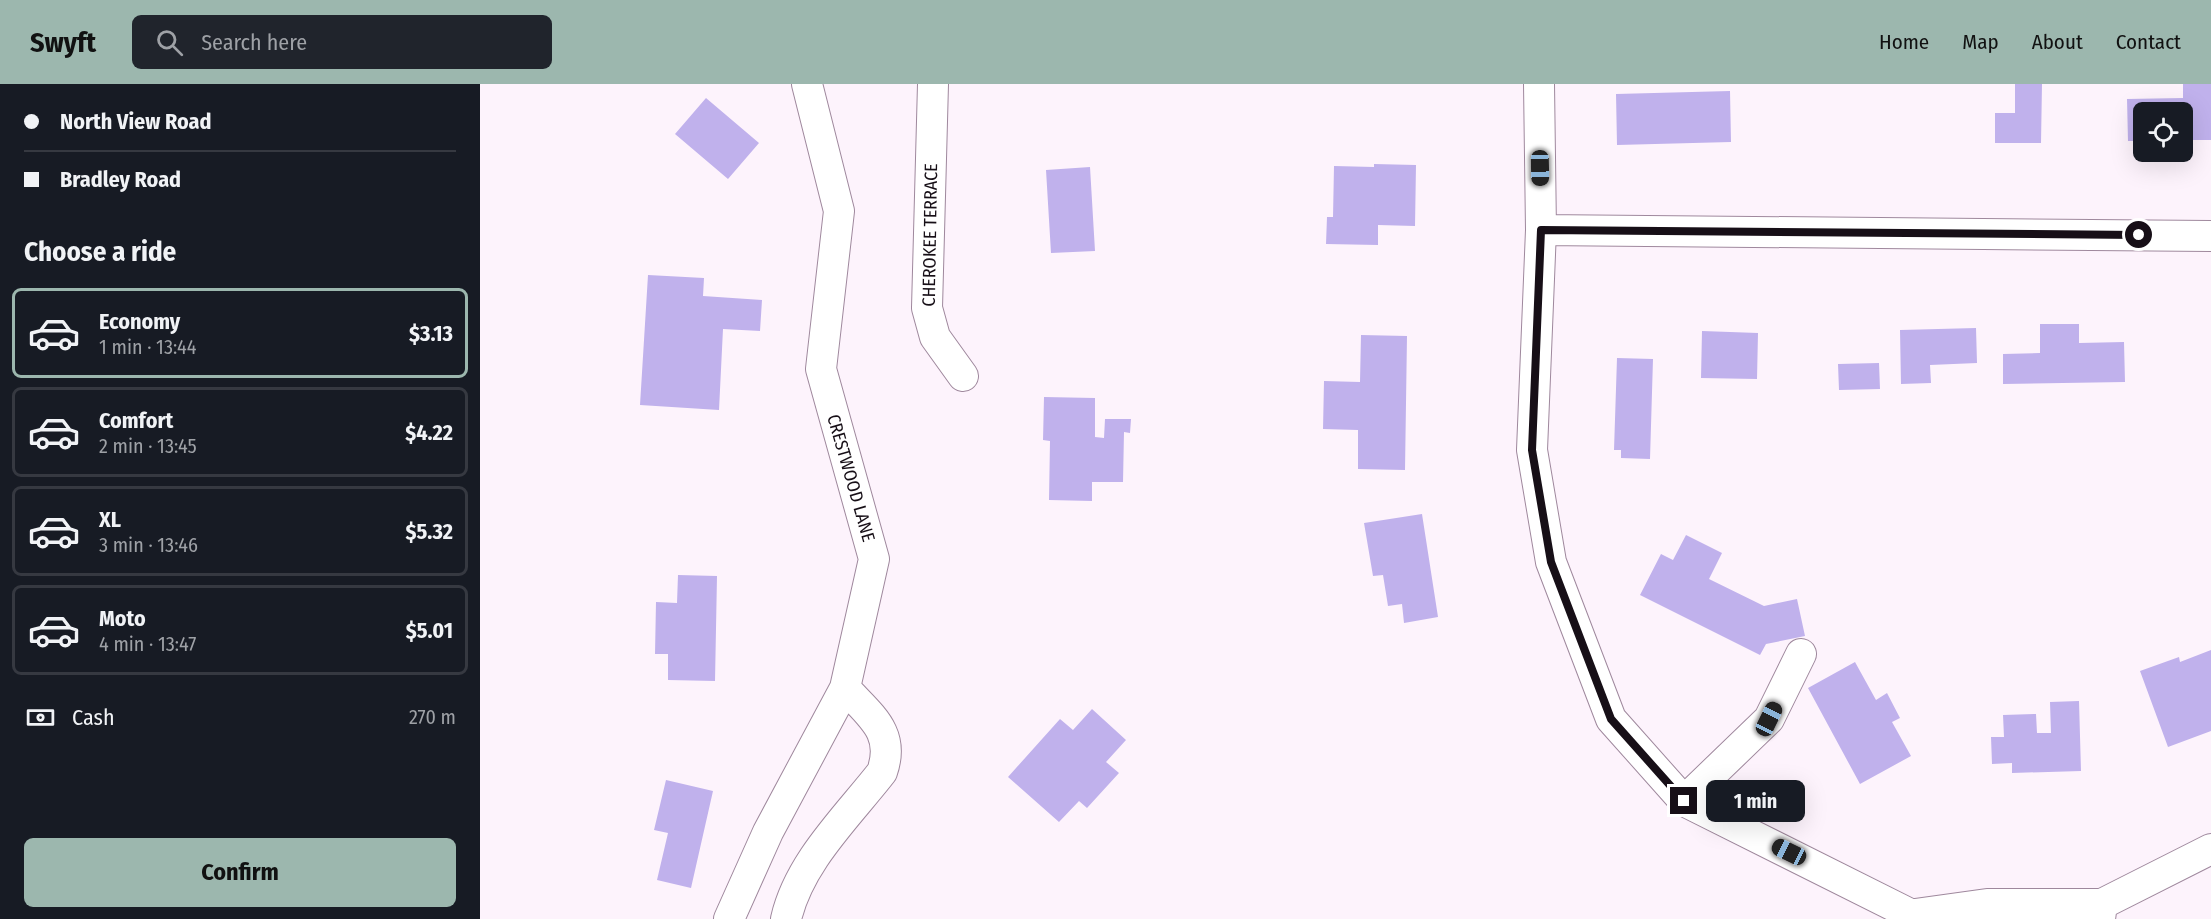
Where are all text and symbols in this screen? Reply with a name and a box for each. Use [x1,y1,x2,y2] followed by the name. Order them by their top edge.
[132,15,552,69] search box
[30,26,96,59] text: Swyft
[153,26,186,59] icon: search
[201,29,307,56] text: Search here
[1879,29,1929,55] text: Home
[1962,29,1999,55] text: Map
[2032,29,2083,55] text: About
[2116,29,2181,55] text: Contact
[2133,102,2193,162] map controls
[2133,102,2193,162] button: locate
[60,108,211,135] text: North View Road
[1531,150,1549,186] car
[918,163,942,307] street label: CHEROKEE TERRACE
[60,166,181,193] text: Bradley Road
[2125,221,2152,248] route start
[24,236,176,268] text: Choose a ride
[27,306,81,360] icon: car
[99,308,180,335] text: Economy
[409,320,453,347] text: $3.13
[99,335,196,359] text: 1 min · 13:44
[27,405,81,459] icon: car
[99,407,173,434] text: Comfort
[822,412,880,544] street label: CRESTWOOD LANE
[405,419,453,446] text: $4.22
[99,434,197,458] text: 2 min · 13:45
[27,504,81,558] icon: car
[99,506,121,533] text: XL
[405,518,453,545] text: $5.32
[99,533,198,557] text: 3 min · 13:46
[27,603,81,657] icon: car
[99,605,146,632] text: Moto
[406,617,453,644] text: $5.01
[99,632,196,656] text: 4 min · 13:47
[1753,699,1785,739] car
[24,701,57,734] icon: cash
[72,704,115,731] text: Cash
[409,705,456,729] text: 270 m
[1705,780,1804,822] callout: 1 min
[1670,787,1697,814] route end
[1734,789,1777,813] text: 1 min
[1769,836,1809,868] car
[24,838,456,907] button: Confirm

